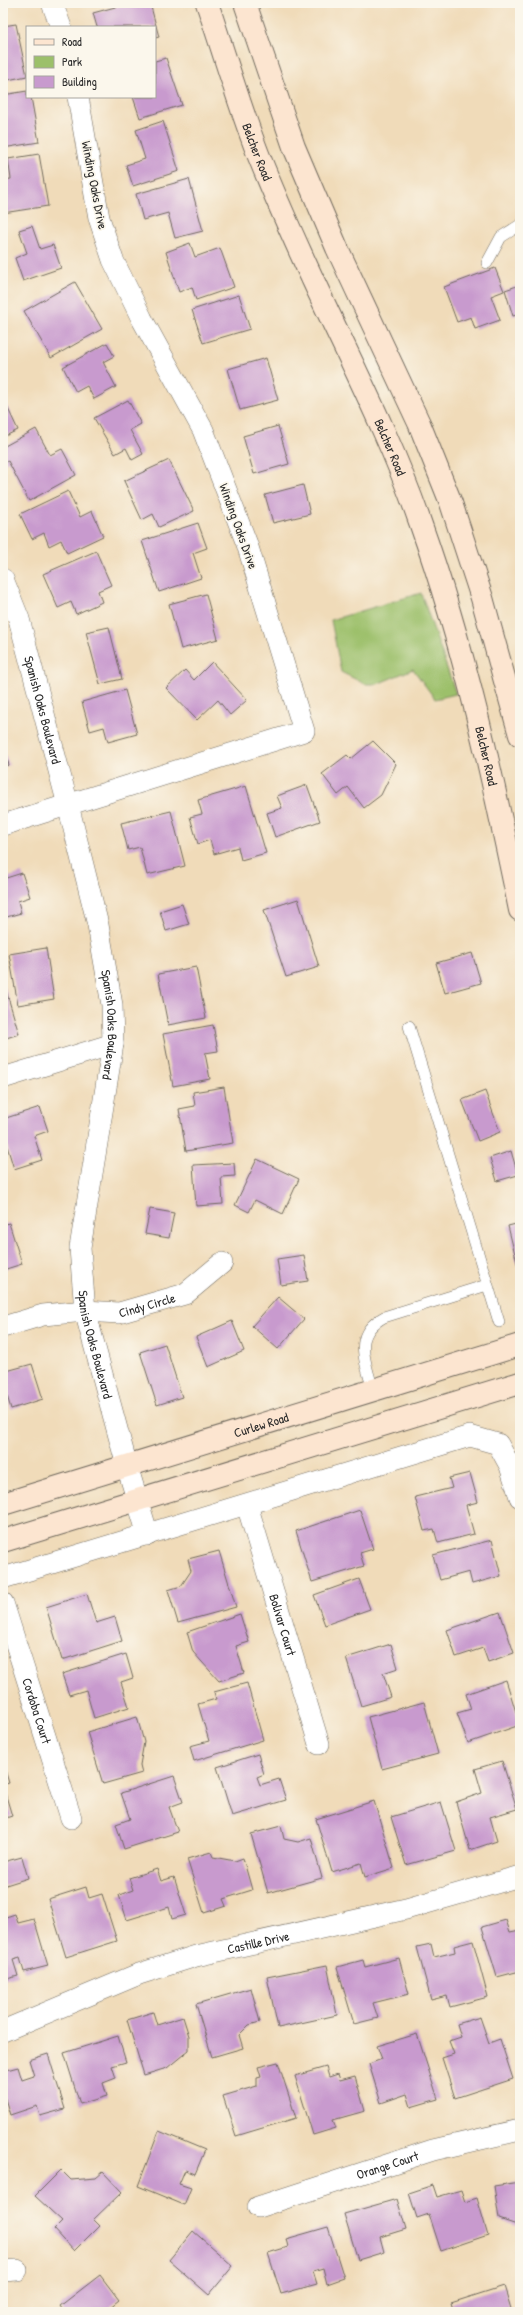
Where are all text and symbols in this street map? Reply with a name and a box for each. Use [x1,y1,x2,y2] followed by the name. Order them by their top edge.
[26,26,156,98] legend
[62,33,82,50] text: Road
[62,53,82,70] text: Park
[62,73,97,90] text: Building
[238,120,277,183] street label: Belcher Road
[78,139,112,231] street label: Winding Oaks Drive
[370,416,411,478] street label: Belcher Road
[215,481,263,571] street label: Winding Oaks Drive
[20,654,66,766] street label: Spanish Oaks Boulevard
[471,724,502,787] street label: Belcher Road
[97,968,122,1081] street label: Spanish Oaks Boulevard
[116,1288,177,1322] street label: Cindy Circle
[74,1290,117,1400] street label: Spanish Oaks Boulevard
[231,1408,291,1442] street label: Curlew Road
[265,1592,301,1658] street label: Bolivar Court
[18,1675,56,1746] street label: Cordoba Court
[226,1926,291,1958] street label: Castille Drive
[354,2146,421,2183] street label: Orange Court

